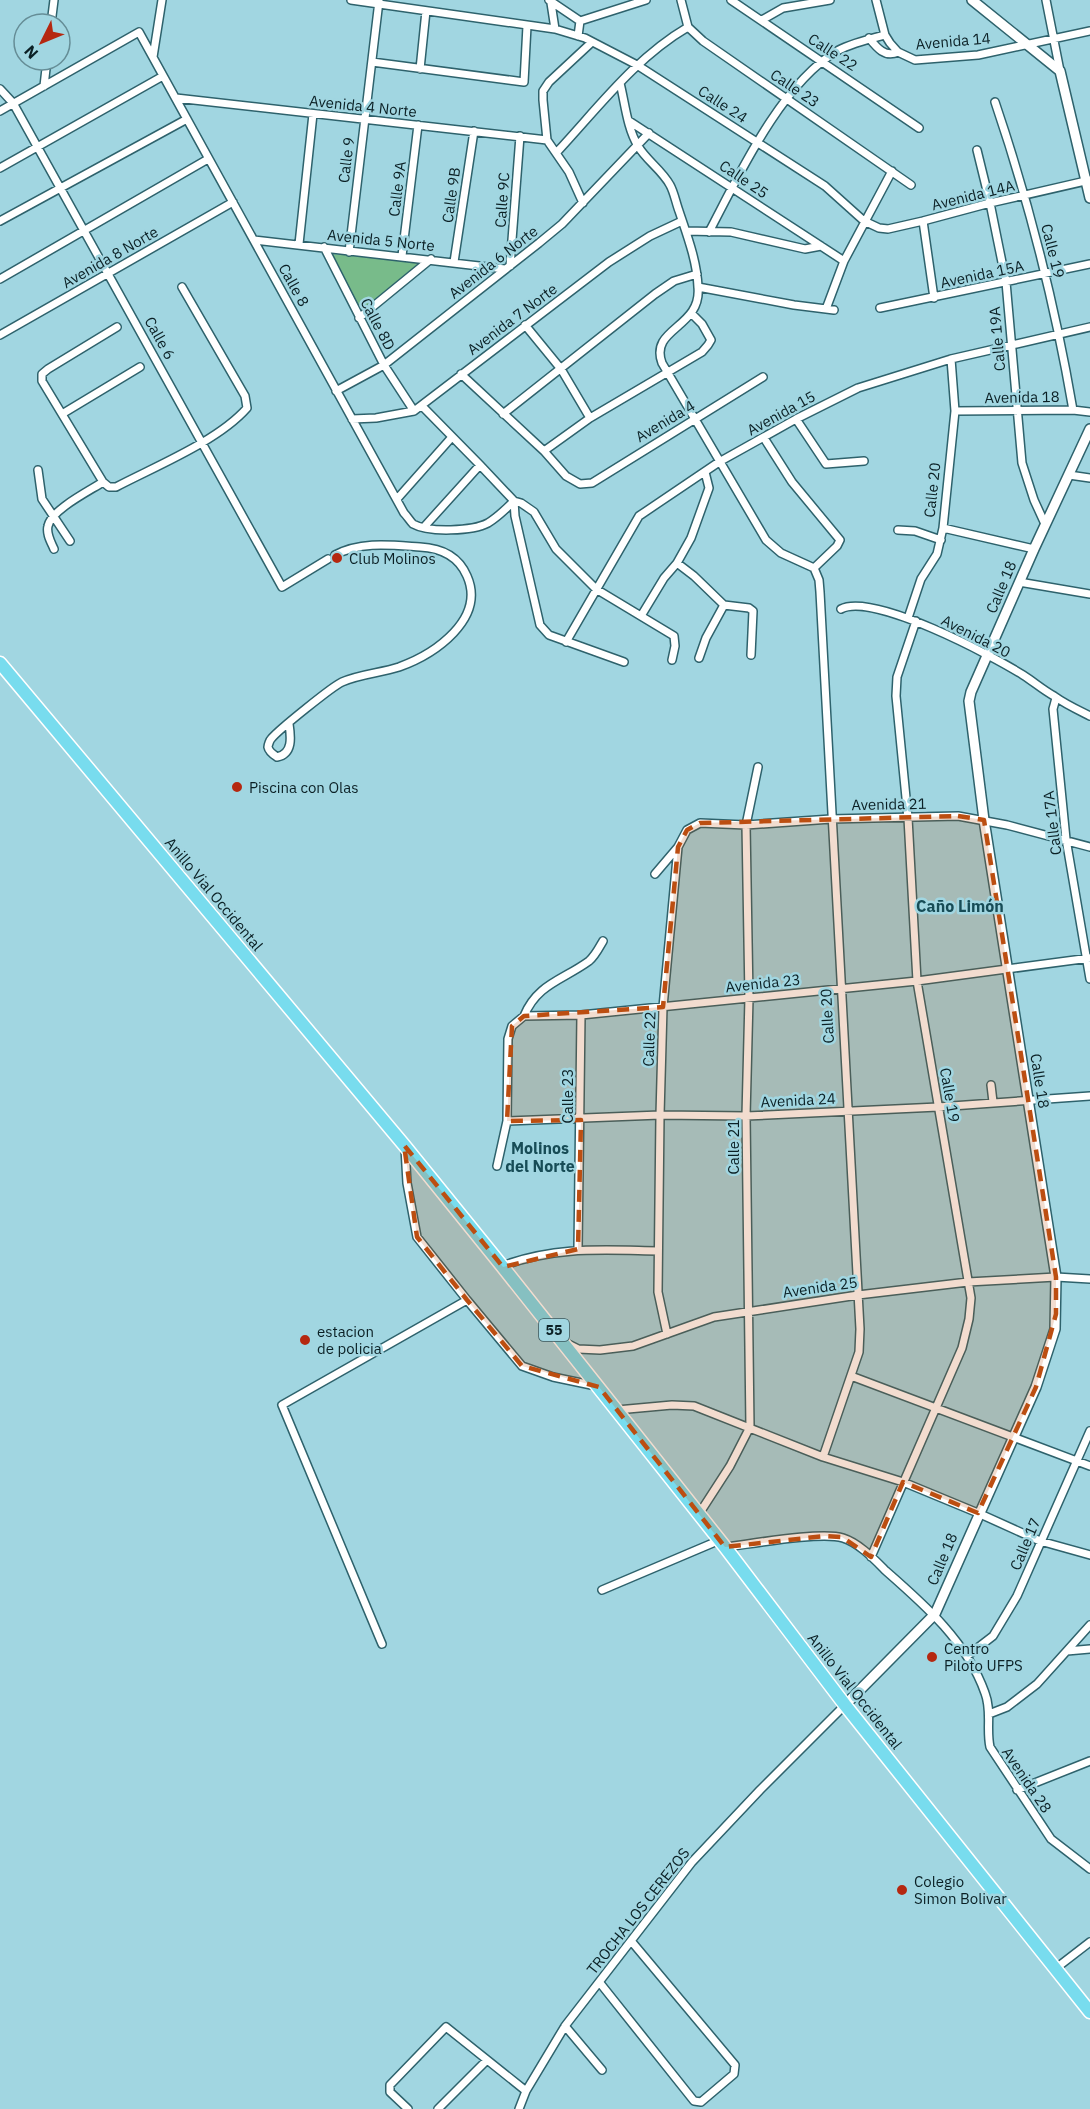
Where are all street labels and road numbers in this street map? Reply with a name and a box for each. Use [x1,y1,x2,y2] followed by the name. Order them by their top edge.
[915,28,991,54] street label: Avenida 14
[805,29,861,75] street label: Calle 22
[767,65,823,111] street label: Calle 23
[695,81,751,127] street label: Calle 24
[308,91,418,121] street label: Avenida 4 Norte
[334,136,358,184] street label: Calle 9
[716,156,772,202] street label: Calle 25
[384,160,410,218] street label: Calle 9A
[438,166,464,224] street label: Calle 9B
[491,172,513,228] street label: Calle 9C
[929,175,1017,214] street label: Avenida 14A
[445,221,541,303] street label: Avenida 6 Norte
[59,222,161,292] street label: Avenida 8 Norte
[1037,222,1069,280] street label: Calle 19
[326,225,436,255] street label: Avenida 5 Norte
[938,256,1026,292] street label: Avenida 15A
[274,260,314,310] street label: Calle 8
[463,279,561,359] street label: Avenida 7 Norte
[356,295,400,353] street label: Calle 8D
[985,306,1009,372] street label: Calle 19A
[140,313,180,363] street label: Calle 6
[743,386,819,440] street label: Avenida 15
[984,387,1060,407] street label: Avenida 18
[632,396,698,446] street label: Avenida 4
[920,462,944,518] street label: Calle 20
[981,558,1021,616] street label: Calle 18
[938,610,1014,662] street label: Avenida 20
[1039,789,1065,856] street label: Calle 17A
[851,794,927,814] street label: Avenida 21
[161,833,267,955] street label: Anillo Vial Occidental
[725,970,801,996] street label: Avenida 23
[816,988,838,1044] street label: Calle 20
[639,1011,659,1067] street label: Calle 22
[1026,1052,1054,1110] street label: Calle 18
[936,1066,964,1124] street label: Calle 19
[558,1068,577,1124] street label: Calle 23
[760,1089,836,1111] street label: Avenida 24
[724,1119,743,1175] street label: Calle 21
[781,1272,859,1302] street label: Avenida 25
[539,1319,569,1341] road number: 55
[1005,1515,1045,1573] street label: Calle 17
[922,1530,962,1588] street label: Calle 18
[804,1629,906,1753] street label: Anillo Vial Occidental
[998,1743,1056,1817] street label: Avenida 28
[583,1844,693,1978] street label: TROCHA LOS CEREZOS

